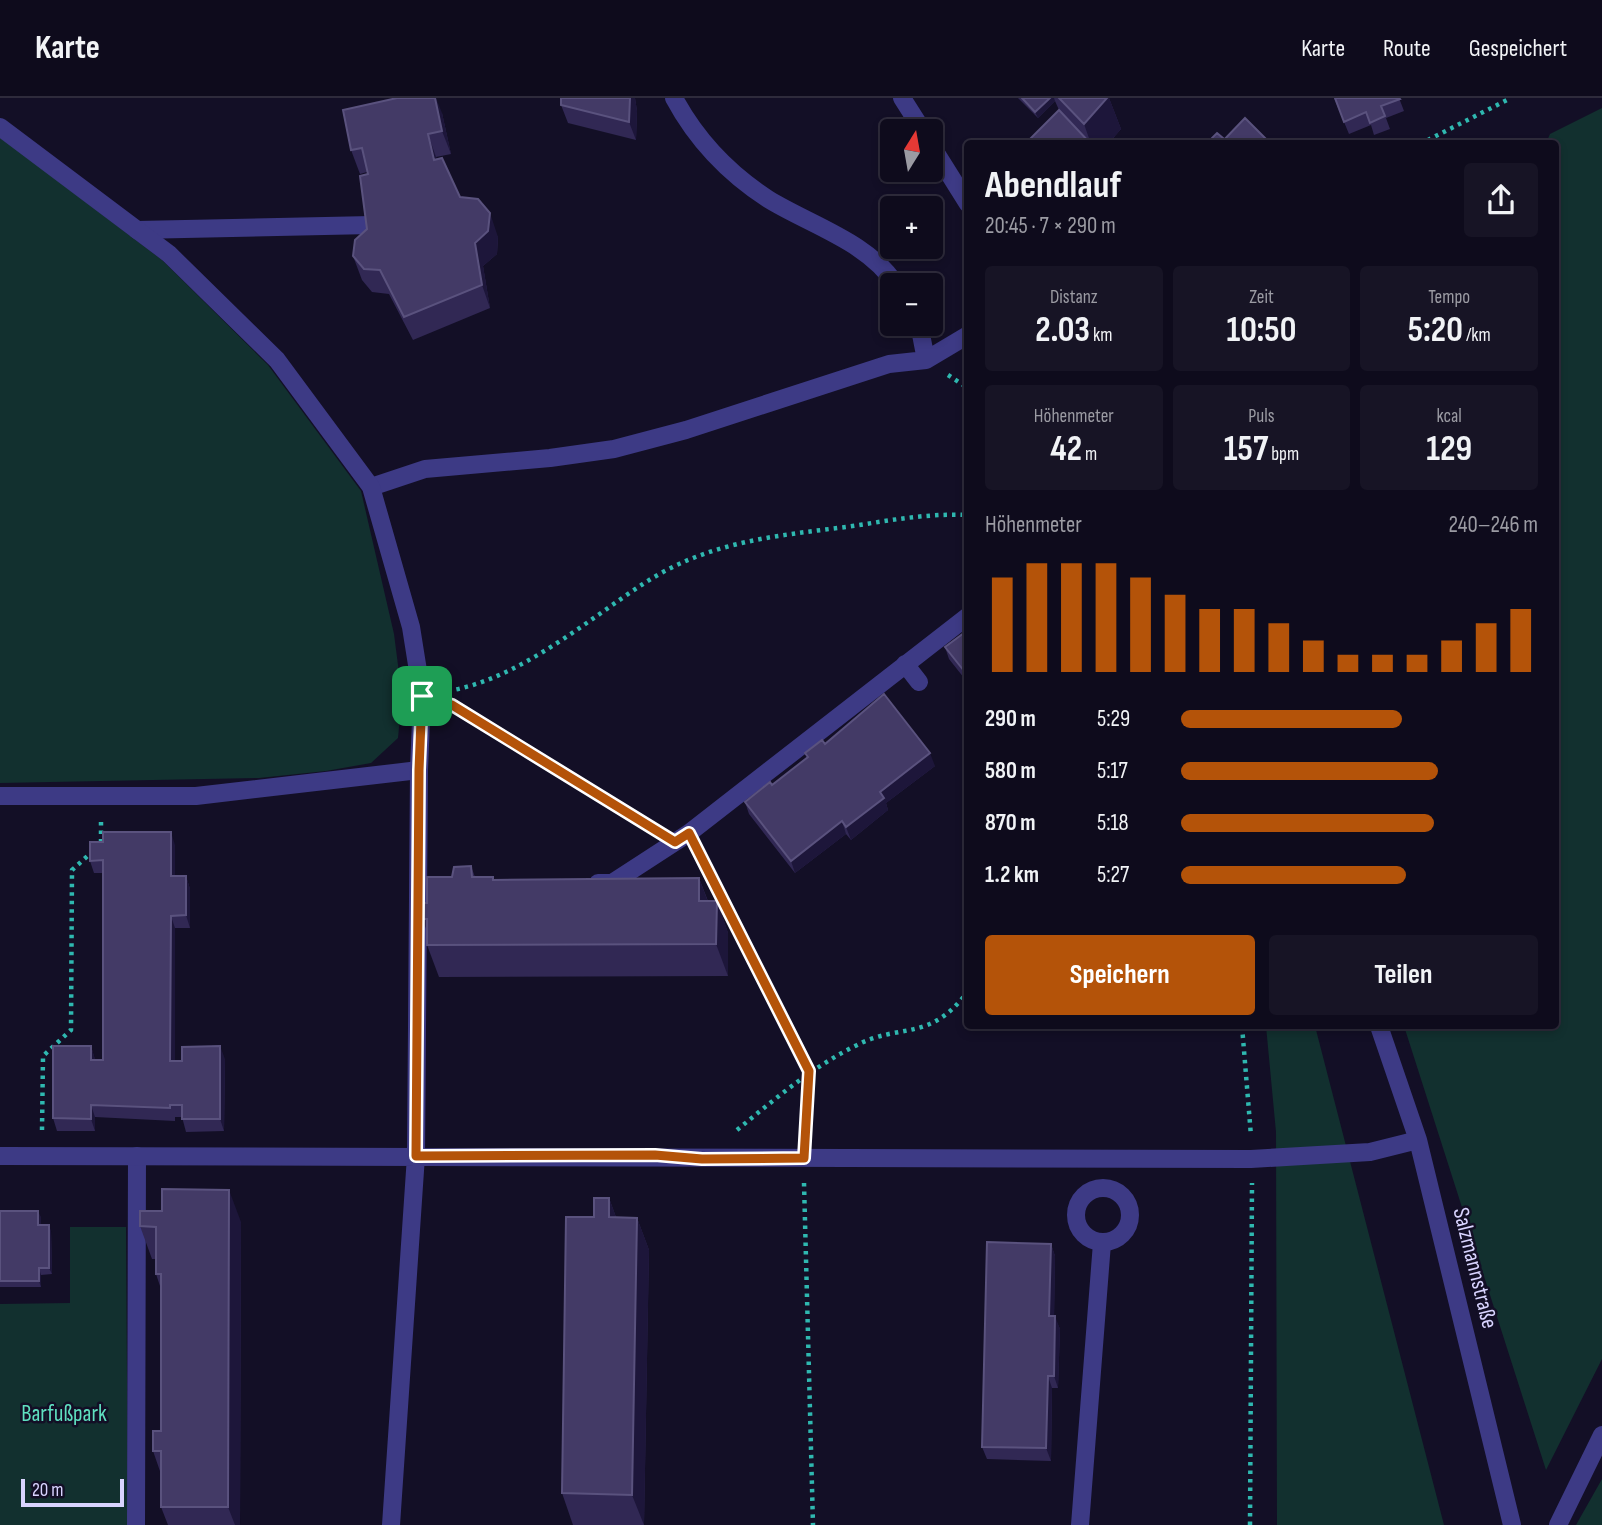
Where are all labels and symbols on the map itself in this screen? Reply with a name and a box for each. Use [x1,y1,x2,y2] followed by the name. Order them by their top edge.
[880,119,943,182] north arrow
[392,666,452,726] pin
[1446,1205,1504,1331] street label: Salzmannstraße
[21,1400,107,1428] park label: Barfußpark
[21,1476,124,1508] scale bar

